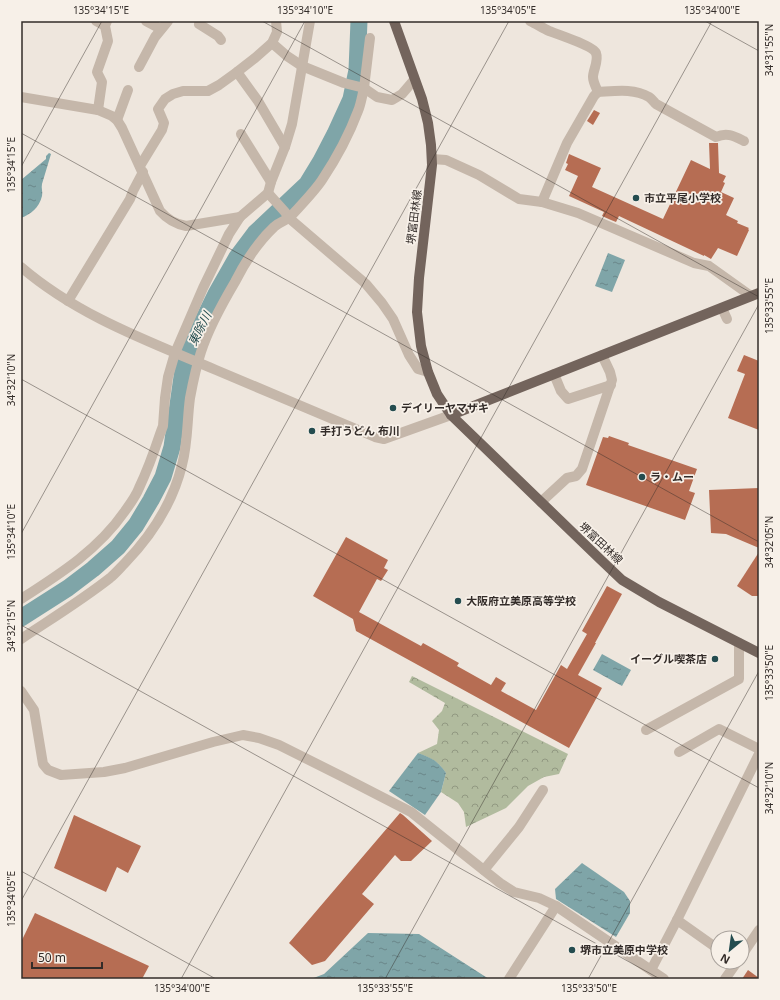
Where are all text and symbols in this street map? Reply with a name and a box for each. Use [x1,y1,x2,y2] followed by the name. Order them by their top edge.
[73,3,129,17] text: 135°34'15"E
[277,3,333,17] text: 135°34'10"E
[480,3,536,17] text: 135°34'05"E
[684,3,740,17] text: 135°34'00"E
[762,24,776,76] text: 34°31'55"N
[4,137,18,193] text: 135°34'15"E
[403,189,424,245] street label: 堺富田林線
[644,190,721,205] place label: 市立平尾小学校
[631,193,641,203] marker: 市立平尾小学校
[762,278,776,334] text: 135°33'55"E
[184,307,216,349] water label: 東除川
[4,354,18,406] text: 34°32'10"N
[401,400,489,415] place label: デイリーヤマザキ
[388,403,398,413] marker: デイリーヤマザキ
[320,423,400,438] place label: 手打うどん 布川
[307,426,317,436] marker: 手打うどん 布川
[650,469,694,484] place label: ラ・ムー
[637,472,647,482] marker: ラ・ムー
[4,504,18,560] text: 135°34'10"E
[762,516,776,568] text: 34°32'05"N
[576,518,627,567] street label: 堺富田林線
[466,593,576,608] place label: 大阪府立美原高等学校
[453,596,463,606] marker: 大阪府立美原高等学校
[4,600,18,652] text: 34°32'15"N
[762,645,776,701] text: 135°33'50"E
[630,651,707,666] place label: イーグル喫茶店
[710,654,720,664] marker: イーグル喫茶店
[762,762,776,814] text: 34°32'10"N
[4,871,18,927] text: 135°34'05"E
[710,930,750,970] north arrow
[580,942,668,957] place label: 堺市立美原中学校
[32,944,102,970] scale bar
[567,945,577,955] marker: 堺市立美原中学校
[38,949,66,966] text: 50 m
[717,950,732,968] text: N
[154,981,210,995] text: 135°34'00"E
[357,981,413,995] text: 135°33'55"E
[561,981,617,995] text: 135°33'50"E

